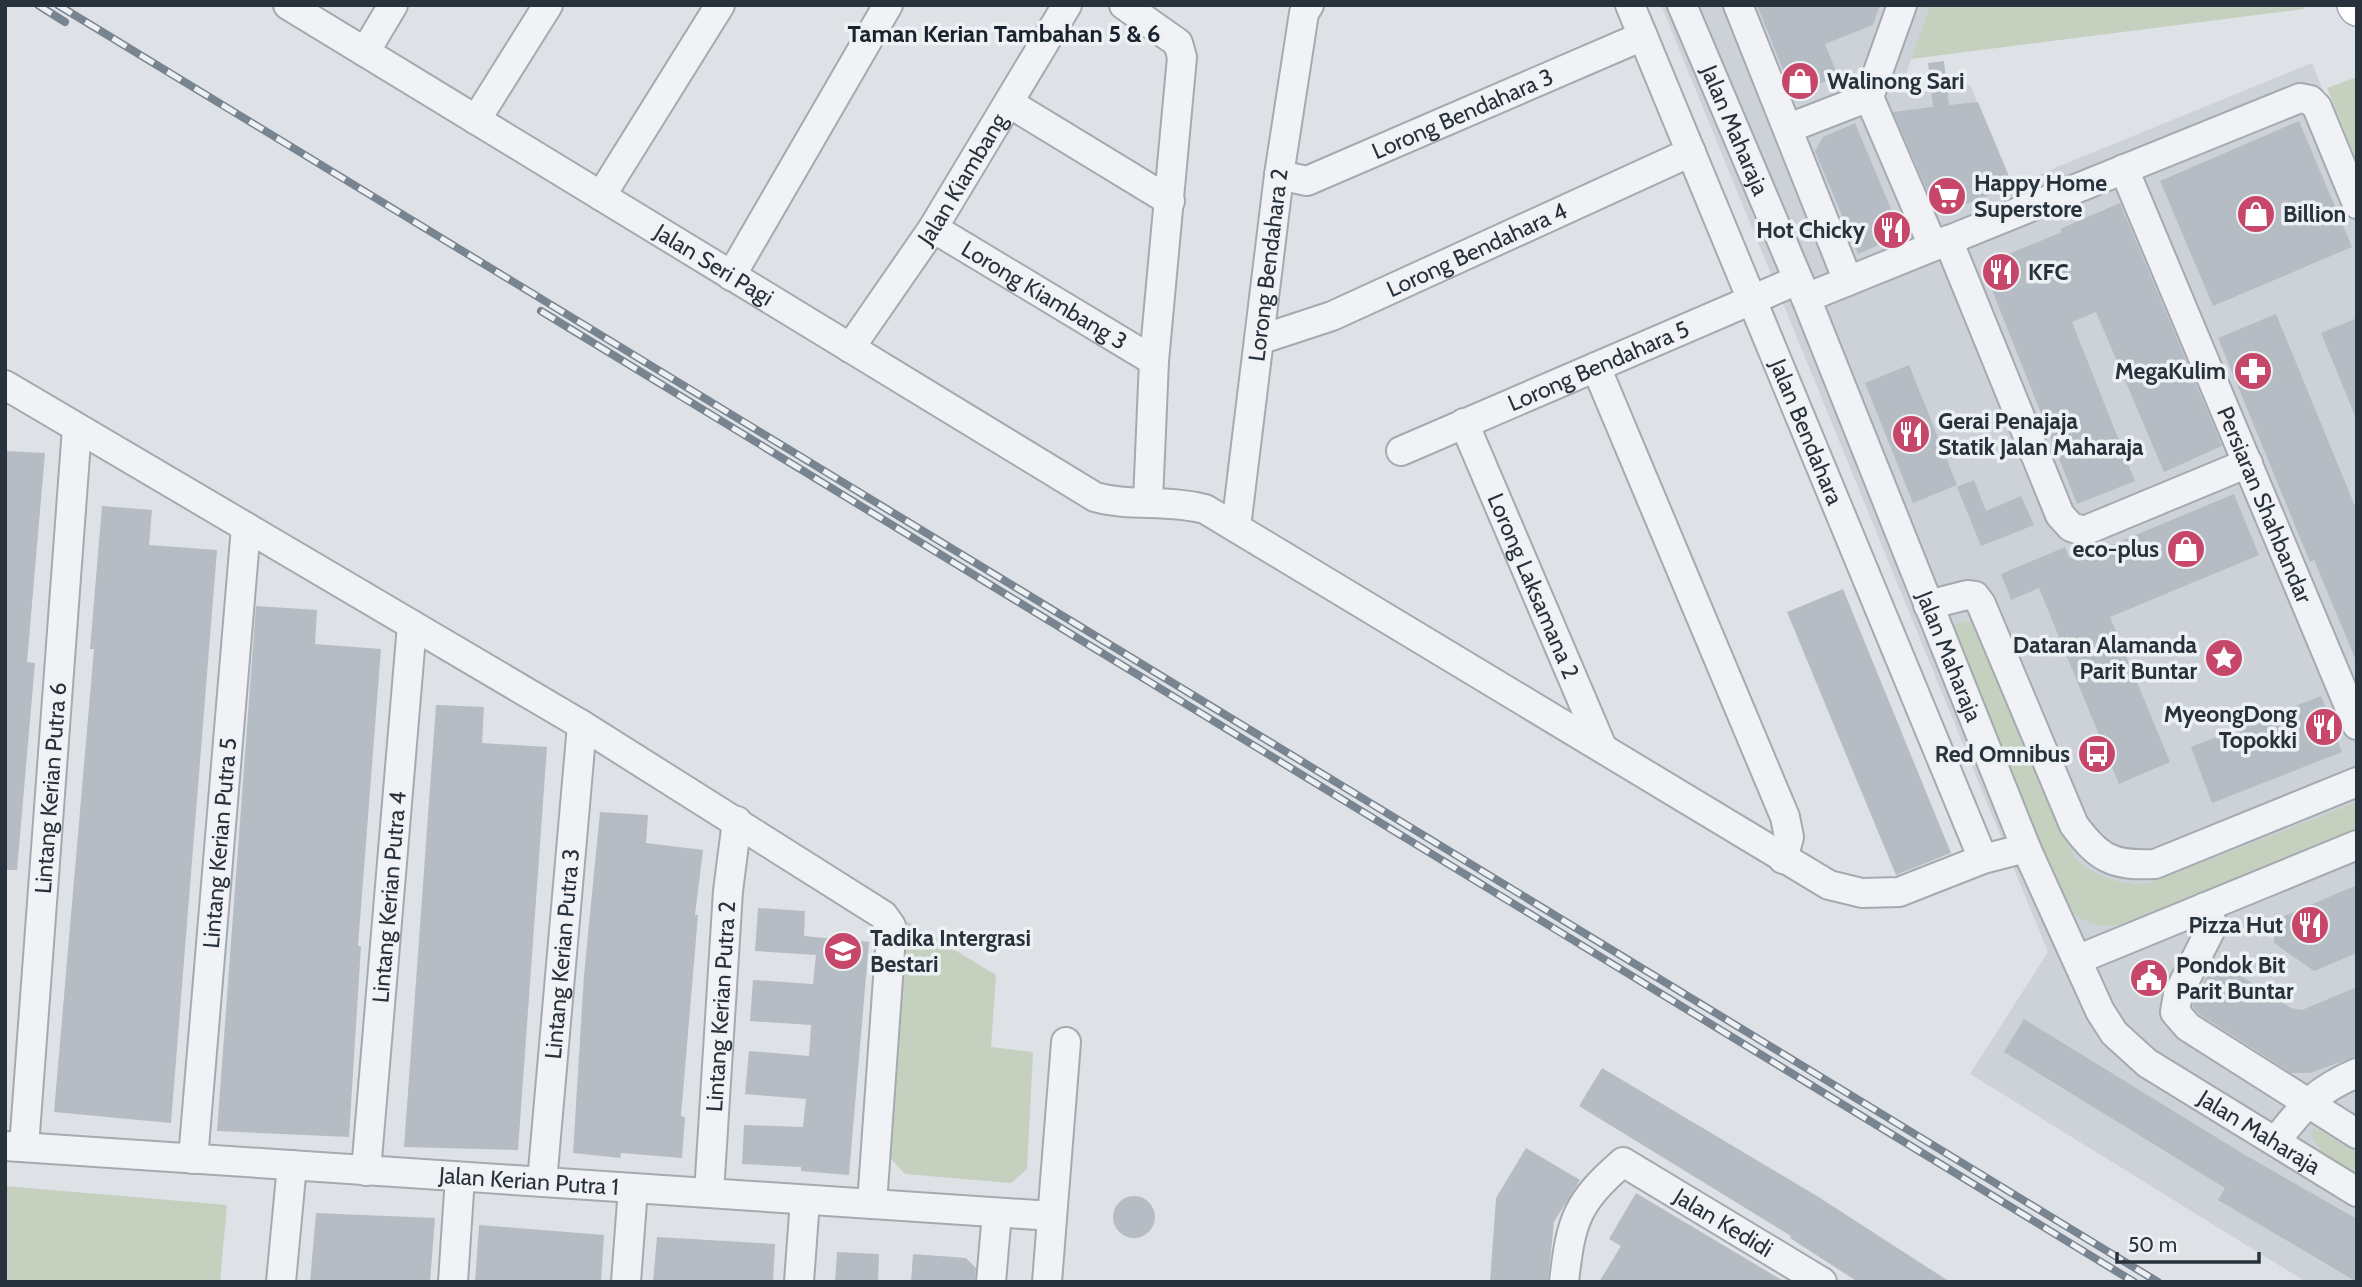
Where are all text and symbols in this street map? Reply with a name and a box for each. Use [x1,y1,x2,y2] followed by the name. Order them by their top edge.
[848,19,1160,48] district label: Taman Kerian Tambahan 5 & 6
[1695,60,1775,199] street label: Jalan Maharaja
[1779,60,1821,102] shop icon: Walinong Sari
[1368,62,1557,165] street label: Lorong Bendahara 3
[1827,67,1964,95] place label: Walinong Sari
[911,108,1013,251] street label: Jalan Kiambang
[1242,166,1294,363] street label: Lorong Bendahara 2
[1974,169,2107,223] place label: Happy Home Superstore
[1926,175,1968,217] supermarket icon: Happy Home Superstore
[2235,193,2277,235] shop icon: Billion
[1382,197,1571,303] street label: Lorong Bendahara 4
[2283,200,2346,228] place label: Billion
[1871,209,1913,251] restaurant icon: Hot Chicky
[1756,216,1866,244] place label: Hot Chicky
[649,217,779,312] street label: Jalan Seri Pagi
[956,234,1132,356] street label: Lorong Kiambang 3
[1980,251,2022,293] restaurant icon: KFC
[2028,258,2068,286] place label: KFC
[1504,315,1693,417] street label: Lorong Bendahara 5
[2232,350,2274,392] pharmacy icon: MegaKulim
[1764,354,1849,509] street label: Jalan Bendahara
[2115,357,2226,385] place label: MegaKulim
[2211,402,2319,608] street label: Persiaran Shahbandar
[1938,407,2144,461] place label: Gerai Penajaja Statik Jalan Maharaja
[1890,413,1932,455] restaurant icon: Gerai Penajaja Statik Jalan Maharaja
[1481,489,1585,683] street label: Lorong Laksamana 2
[2165,528,2207,570] shop icon: eco-plus
[2073,535,2159,563] place label: eco-plus
[1910,586,1988,726] street label: Jalan Maharaja
[2013,631,2198,685] place label: Dataran Alamanda Parit Buntar
[2203,637,2245,679] place icon: Dataran Alamanda Parit Buntar
[29,681,72,895] street label: Lintang Kerian Putra 6
[2164,700,2297,754] place label: MyeongDong Topokki
[2303,706,2345,748] restaurant icon: MyeongDong Topokki
[2076,733,2118,775] bus stop icon: Red Omnibus
[197,737,242,950] street label: Lintang Kerian Putra 5
[1935,740,2070,768] place label: Red Omnibus
[366,790,412,1004] street label: Lintang Kerian Putra 4
[539,847,585,1060] street label: Lintang Kerian Putra 3
[700,900,741,1113] street label: Lintang Kerian Putra 2
[2289,904,2331,946] restaurant icon: Pizza Hut
[2188,911,2283,939] place label: Pizza Hut
[870,924,1031,978] place label: Tadika Intergrasi Bestari
[822,930,864,972] school or university icon: Tadika Intergrasi Bestari
[2176,951,2294,1005] place label: Pondok Bit Parit Buntar
[2128,957,2170,999] public building icon: Pondok Bit Parit Buntar
[2192,1083,2326,1180] street label: Jalan Maharaja
[437,1161,620,1201] street label: Jalan Kerian Putra 1
[1668,1182,1778,1263] street label: Jalan Kedidi
[2117,1220,2259,1264] scale bar
[2128,1232,2177,1257] text: 50 m

